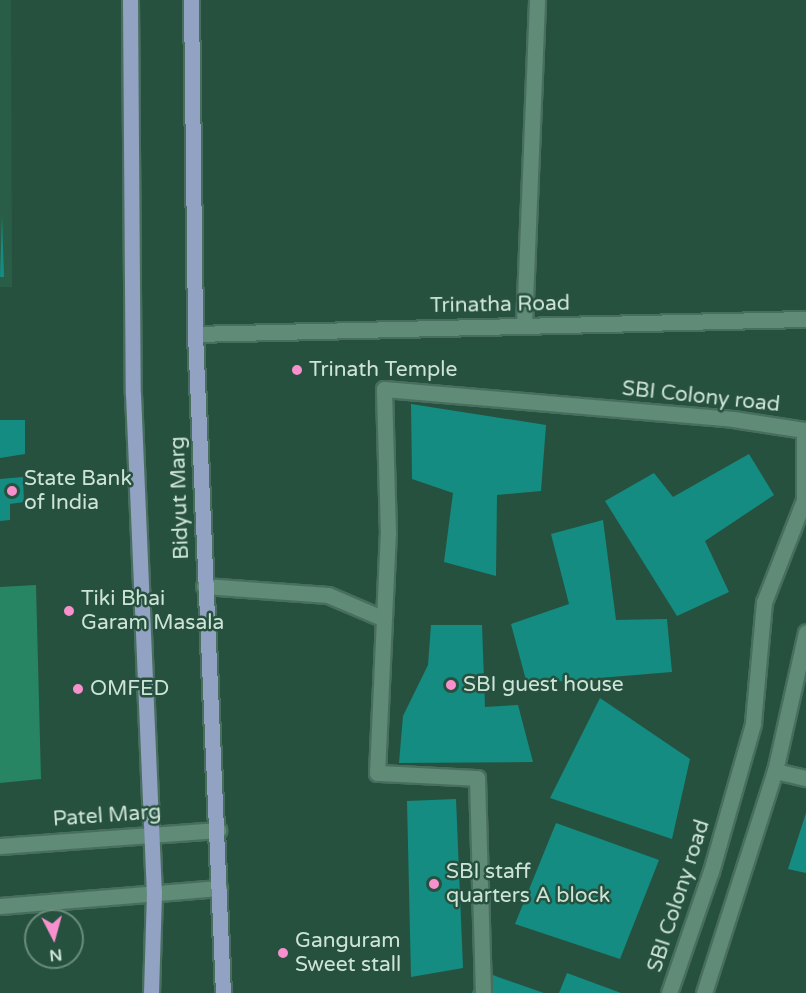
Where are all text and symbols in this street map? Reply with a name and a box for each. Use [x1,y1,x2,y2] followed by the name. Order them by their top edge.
[430,291,570,319] street label: Trinatha Road
[309,357,457,383] place label: Trinath Temple
[290,363,304,377] marker: Trinath Temple
[621,376,781,418] street label: SBI Colony road
[165,436,195,560] street label: Bidyut Marg
[24,466,132,516] place label: State Bank of India
[5,484,19,498] marker: State Bank of India
[81,586,224,636] place label: Tiki Bhai Garam Masala
[62,604,76,618] marker: Tiki Bhai Garam Masala
[463,672,624,698] place label: SBI guest house
[90,676,169,702] place label: OMFED
[444,678,458,692] marker: SBI guest house
[71,682,85,696] marker: OMFED
[52,800,162,832] street label: Patel Marg
[642,817,716,975] street label: SBI Colony road
[446,859,610,909] place label: SBI staff quarters A block
[427,877,441,891] marker: SBI staff quarters A block
[24,909,84,969] north arrow
[295,928,401,978] place label: Ganguram Sweet stall
[48,944,63,966] text: N
[276,946,290,960] marker: Ganguram Sweet stall

